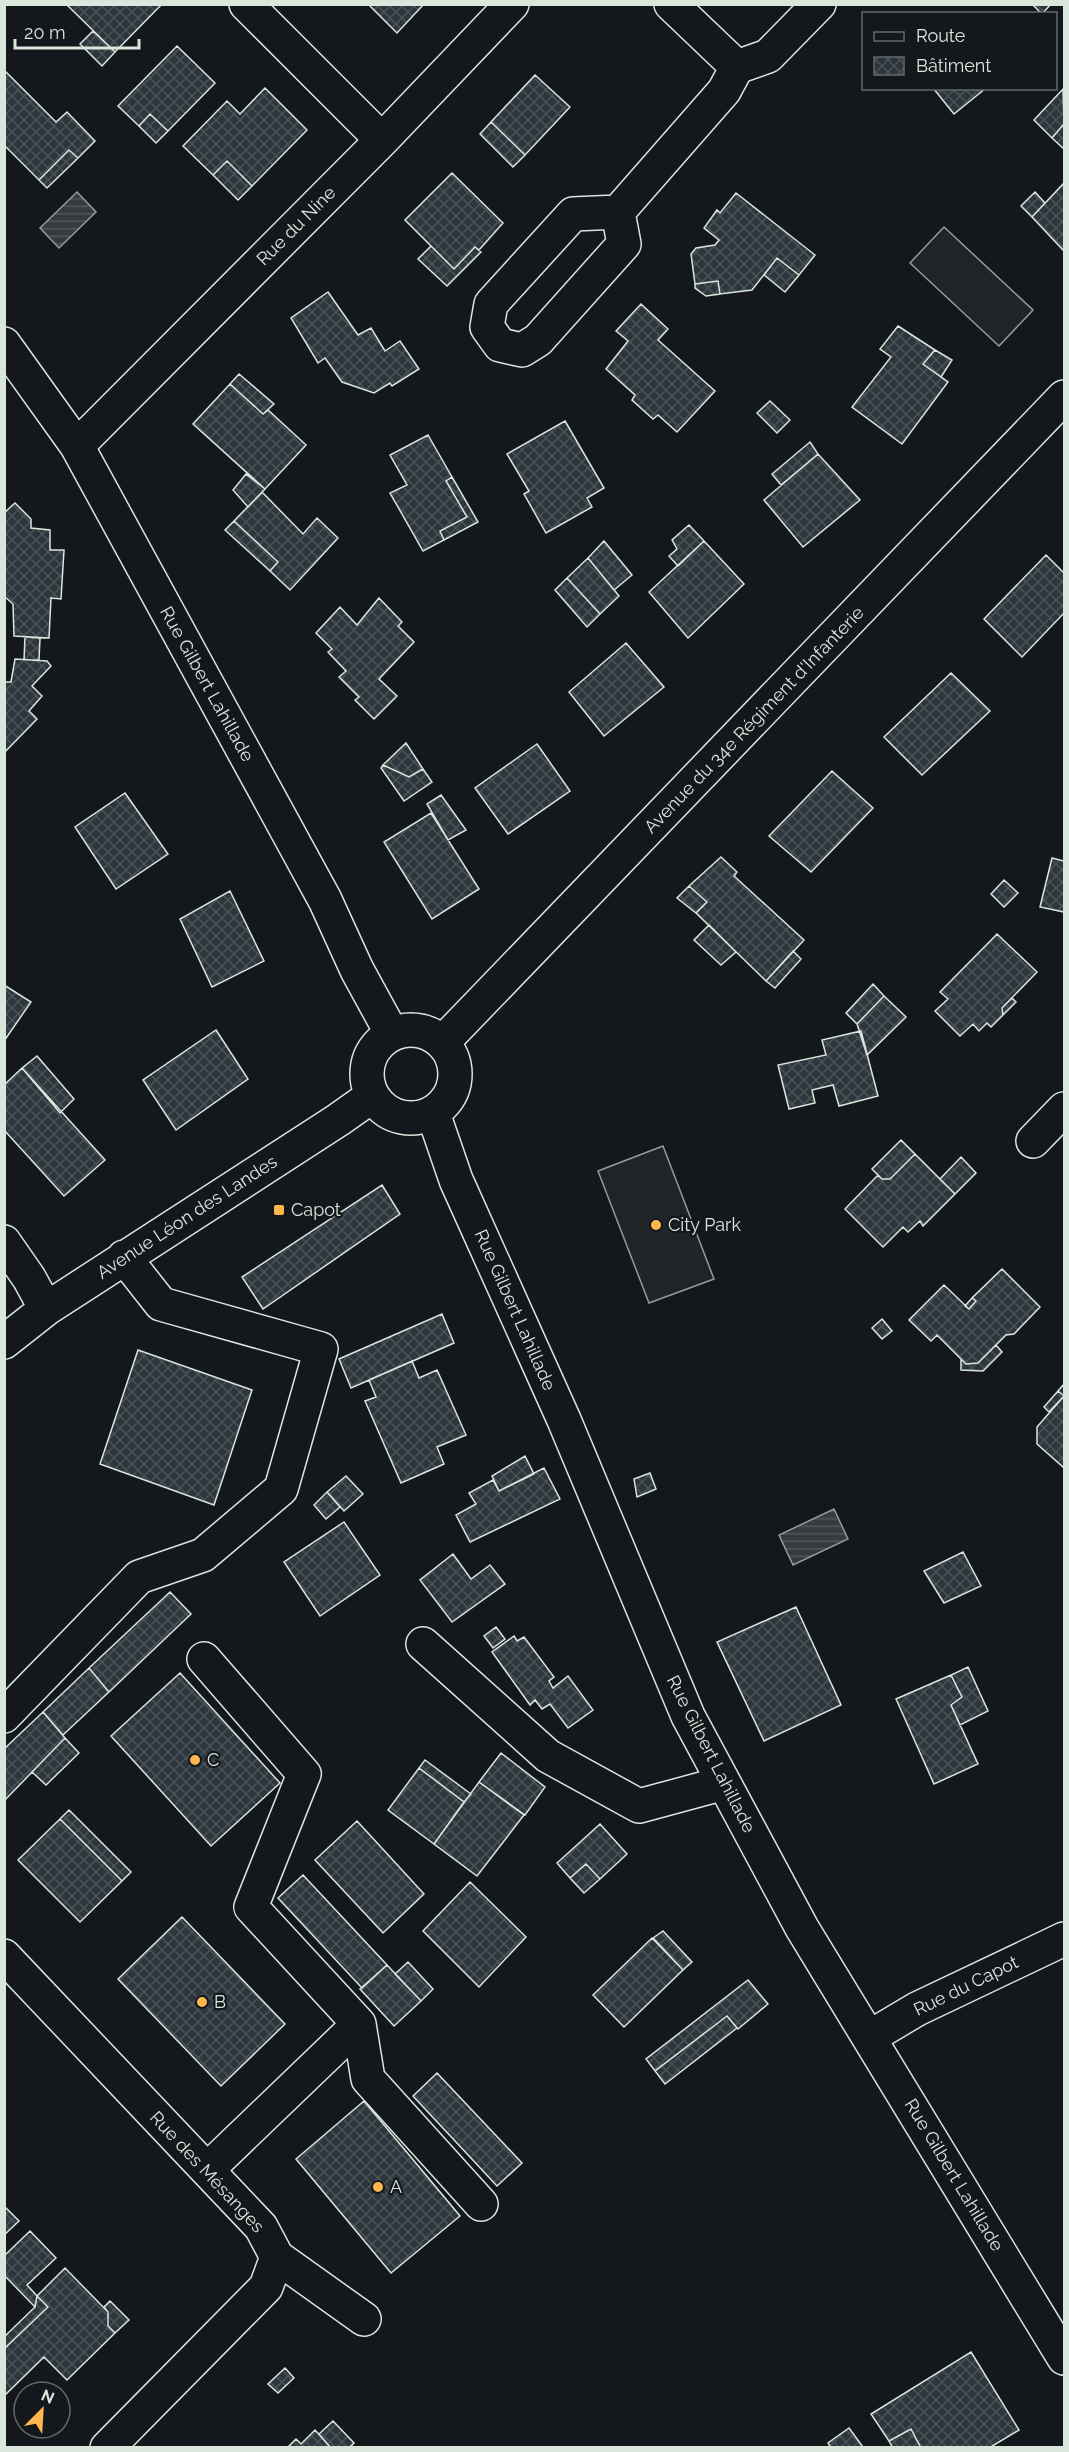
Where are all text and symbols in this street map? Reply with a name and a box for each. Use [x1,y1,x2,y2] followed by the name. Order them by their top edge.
[15,12,140,50] scale bar
[862,12,1057,90] legend
[24,22,66,43] text: 20 m
[916,25,966,46] text: Route
[916,55,991,76] text: Bâtiment
[252,182,340,269] street label: Rue du Nine
[639,602,868,837] street label: Avenue du 34e Régiment d'Infanterie
[156,603,259,765] street label: Rue Gilbert Lahillade
[93,1150,281,1283] street label: Avenue Léon des Landes
[291,1199,341,1220] place label: Capot
[272,1203,286,1217] marker: Capot
[668,1214,741,1235] place label: City Park
[649,1218,663,1232] marker: City Park
[471,1226,561,1394] street label: Rue Gilbert Lahillade
[663,1672,760,1836] street label: Rue Gilbert Lahillade
[207,1749,219,1770] place label: C
[188,1753,202,1767] marker: C
[910,1951,1022,2020] street label: Rue du Capot
[214,1991,226,2012] place label: B
[195,1995,209,2009] marker: B
[901,2095,1008,2255] street label: Rue Gilbert Lahillade
[146,2107,269,2237] street label: Rue des Mésanges
[390,2176,402,2197] place label: A
[371,2180,385,2194] marker: A
[12,2380,72,2440] north arrow
[38,2386,57,2408] text: N

